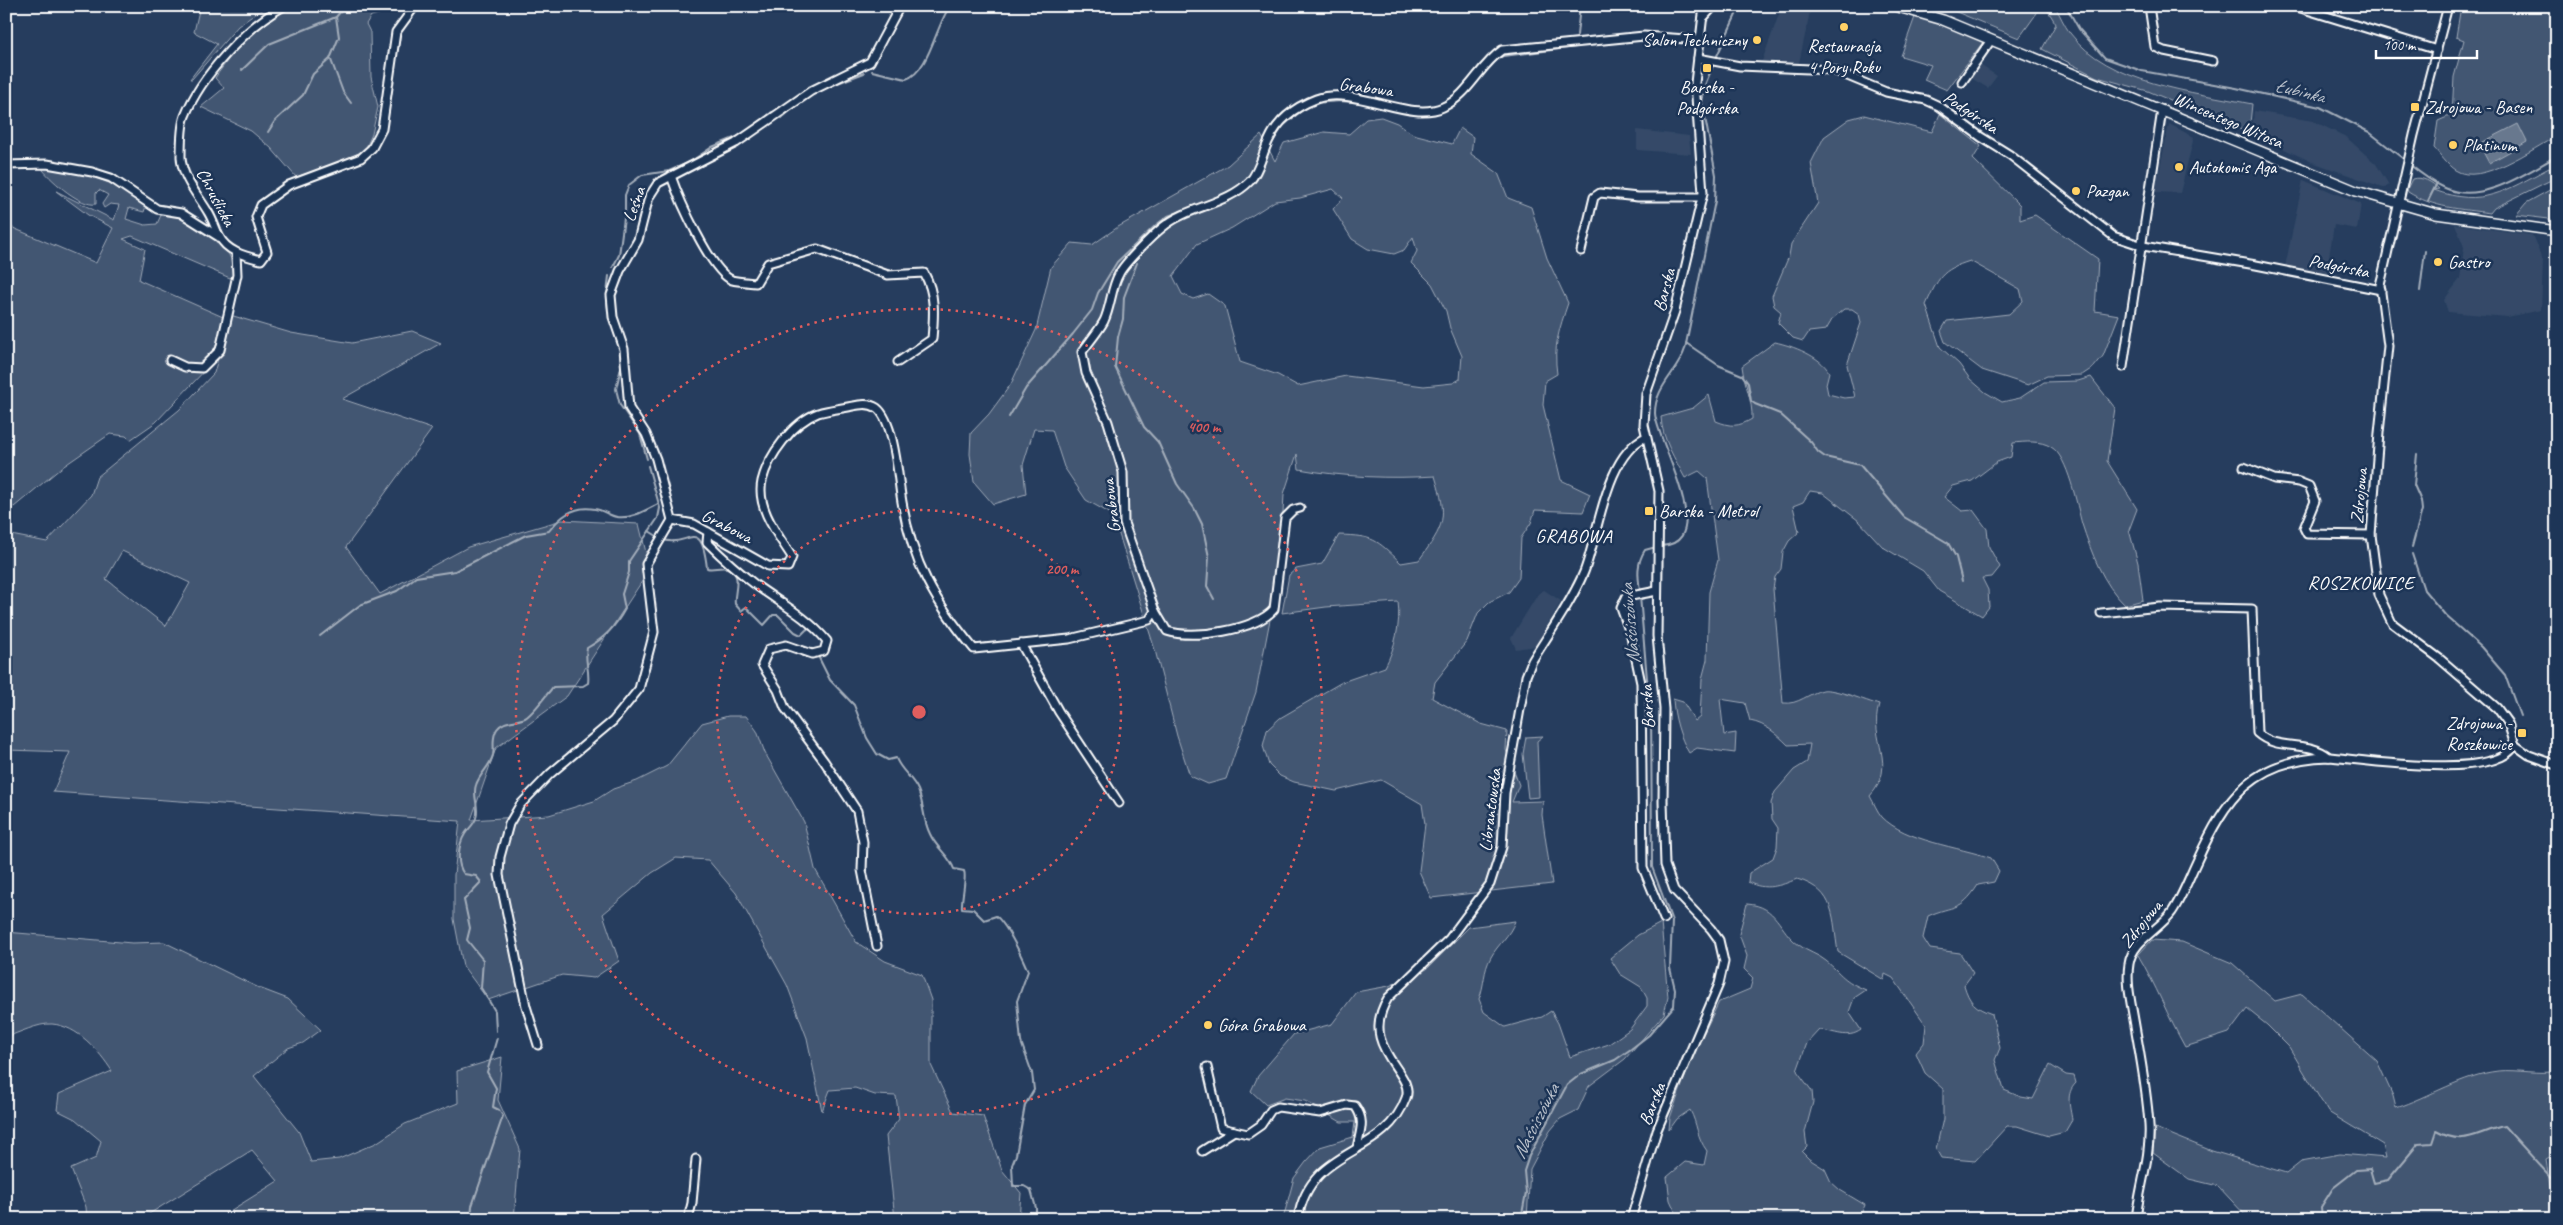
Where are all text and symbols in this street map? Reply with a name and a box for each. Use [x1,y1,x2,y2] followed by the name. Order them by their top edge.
[1838,21,1850,33] marker: Restauracja 4 Pory Roku
[2376,28,2477,60] scale bar
[1642,29,1749,51] place label: Salon Techniczny
[1751,34,1763,46] marker: Salon Techniczny
[1808,35,1882,78] place label: Restauracja 4 Pory Roku
[2383,36,2417,55] text: 100 m
[1701,62,1713,74] marker: Barska - Podgórska
[1338,72,1396,102] street label: Grabowa
[2273,73,2329,109] water label: Łubinka
[1676,76,1739,119] place label: Barska - Podgórska
[1940,86,2003,139] street label: Podgórska
[2170,87,2287,153] street label: Wincentego Witosa
[2425,96,2533,118] place label: Zdrojowa - Basen
[2409,101,2421,113] marker: Zdrojowa - Basen
[2463,134,2519,156] place label: Platinum
[2447,139,2459,151] marker: Platinum
[2189,156,2278,178] place label: Autokomis Aga
[2173,161,2185,173] marker: Autokomis Aga
[192,164,241,231] street label: Chruślicka
[2086,180,2130,202] place label: Pazgan
[618,182,651,225] street label: Leśna
[2070,185,2082,197] marker: Pazgan
[2307,249,2372,283] street label: Podgórska
[2448,251,2491,273] place label: Gastro
[2432,256,2444,268] marker: Gastro
[1648,264,1681,314] street label: Barska
[1188,418,1222,437] text: 400 m
[2346,466,2373,525] street label: Zdrojowa
[1097,476,1125,534] street label: Grabowa
[1659,500,1761,522] place label: Barska - Metrol
[698,504,757,549] street label: Grabowa
[1643,505,1655,517] marker: Barska - Metrol
[1535,524,1613,548] district label: GRABOWA
[1046,560,1080,579] text: 200 m
[2307,571,2417,595] district label: ROSZKOWICE
[1614,581,1645,665] water label: Naściszówka
[1635,683,1659,729] street label: Barska
[910,703,928,721] centre of rings
[2446,712,2513,755] place label: Zdrojowa - Roszkowice
[2516,727,2528,739] marker: Zdrojowa - Roszkowice
[1474,766,1506,853] street label: Librantowska
[2115,894,2168,952] street label: Zdrojowa
[1218,1014,1307,1036] place label: Góra Grabowa
[1202,1019,1214,1031] marker: Góra Grabowa
[1634,1078,1671,1128] street label: Barska
[1507,1079,1566,1163] water label: Naściszówka

